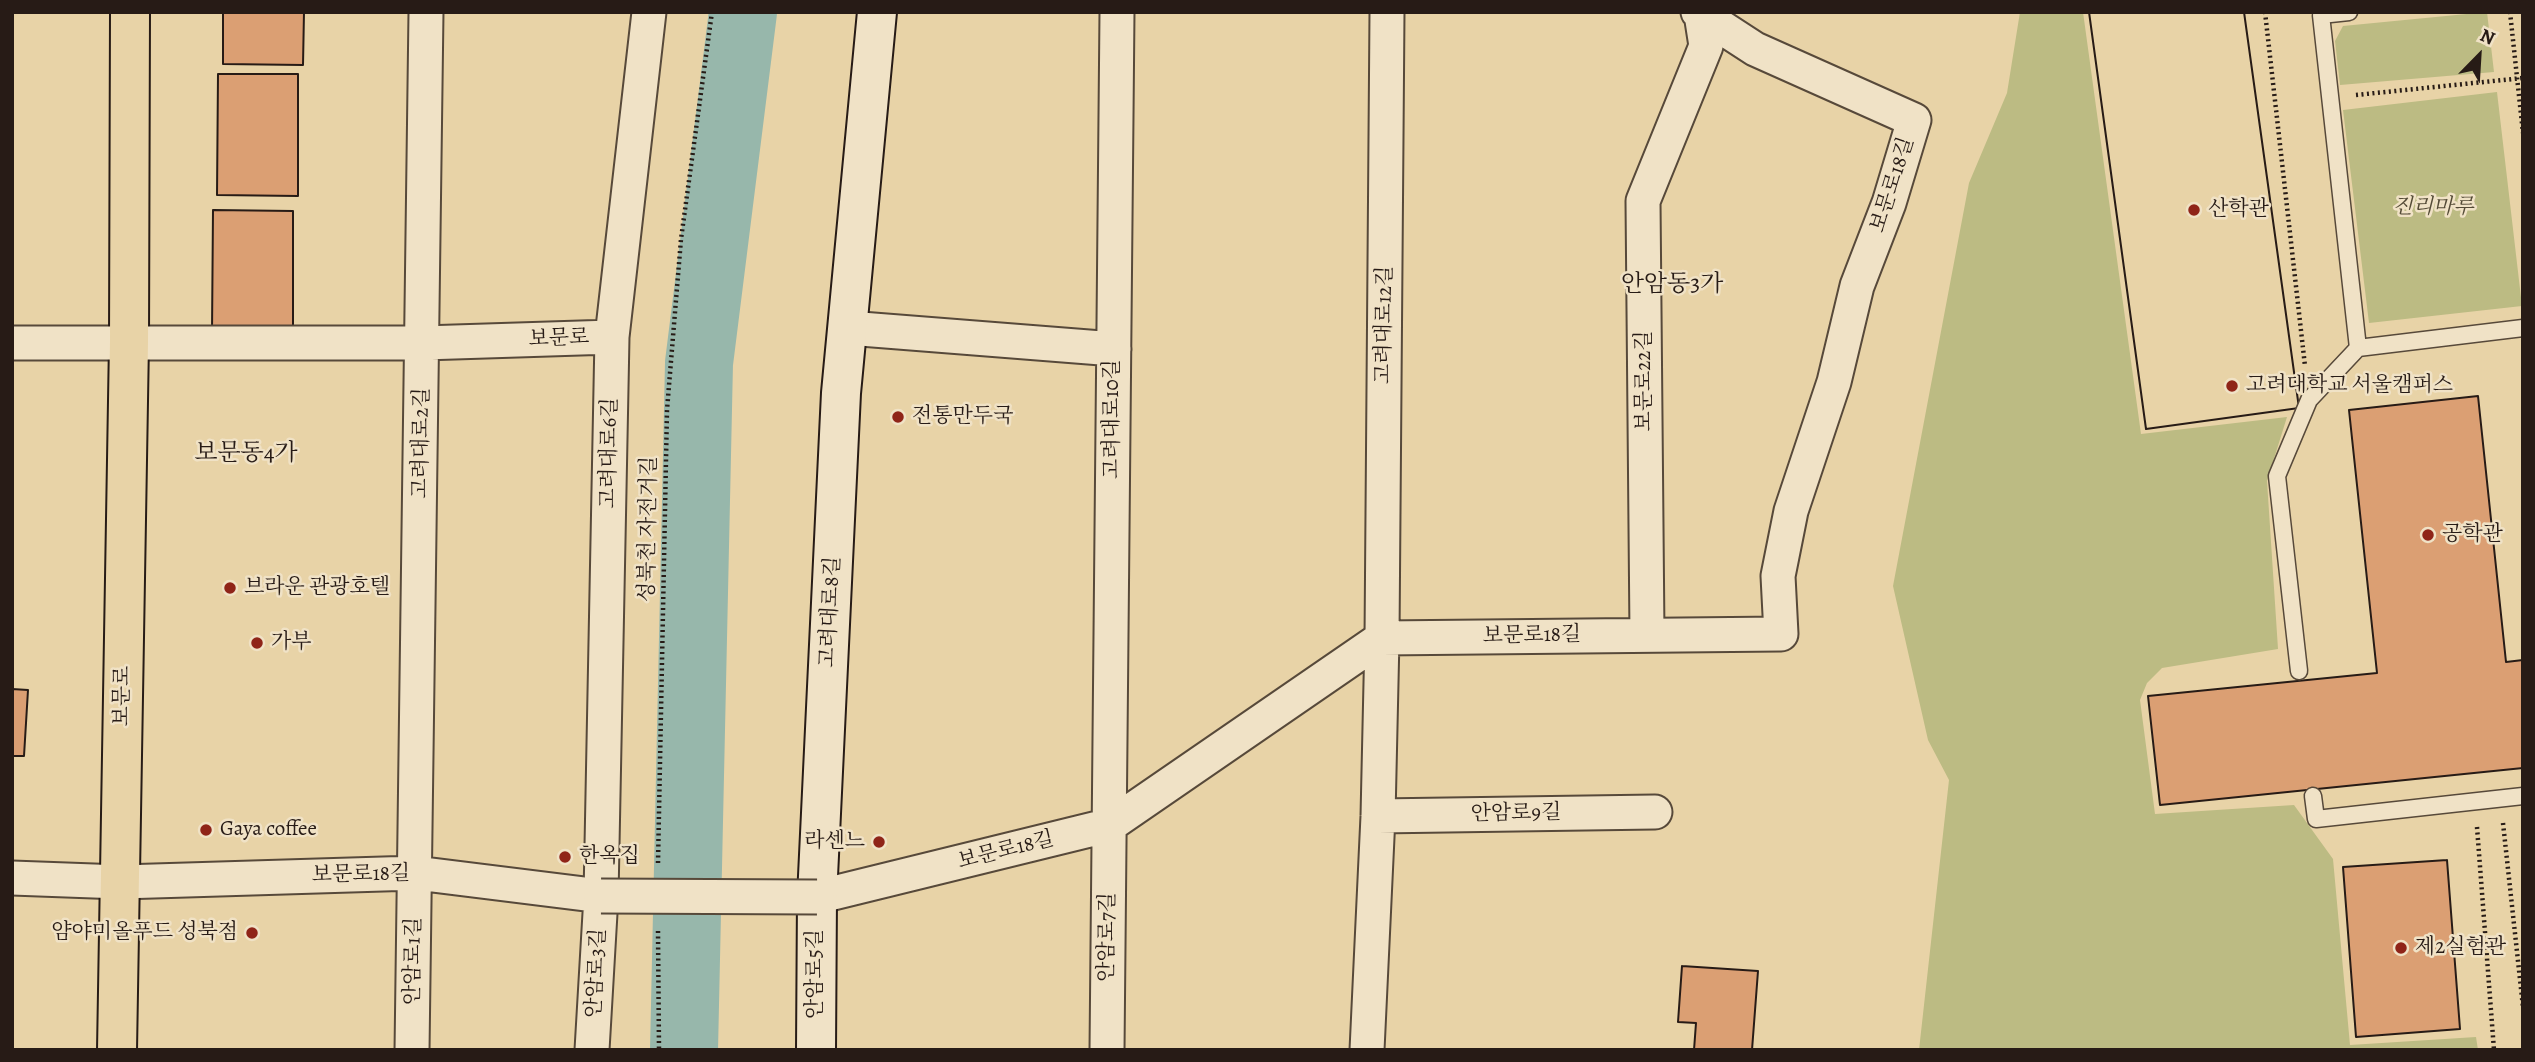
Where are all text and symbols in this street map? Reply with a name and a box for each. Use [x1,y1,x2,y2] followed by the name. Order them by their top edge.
[2444,21,2514,91] north arrow
[2476,22,2499,52] text: N
[1866,134,1920,236] street label: 보문로18길
[2392,195,2474,221] park label: 진리마루
[2208,197,2269,223] place label: 산학관
[2186,202,2202,218] marker: 산학관
[1371,265,1399,385] street label: 고려대로12길
[1621,271,1723,299] district label: 안암동3가
[528,325,590,353] street label: 보문로
[1632,330,1658,432] street label: 보문로22길
[1100,359,1126,479] street label: 고려대로10길
[2246,373,2453,399] place label: 고려대학교 서울캠퍼스
[2224,378,2240,394] marker: 고려대학교 서울캠퍼스
[408,387,436,499] street label: 고려대로2길
[596,397,624,509] street label: 고려대로6길
[912,404,1013,430] place label: 전통만두국
[890,409,906,425] marker: 전통만두국
[194,440,298,468] district label: 보문동4가
[635,456,663,602] street label: 성북천 자전거길
[2442,522,2503,548] place label: 공학관
[2420,527,2436,543] marker: 공학관
[815,556,847,668] street label: 고려대로8길
[244,575,390,601] place label: 브라운 관광호텔
[222,580,238,596] marker: 브라운 관광호텔
[1483,623,1581,649] street label: 보문로18길
[271,630,312,656] place label: 가부
[249,635,265,651] marker: 가부
[110,665,136,727] street label: 보문로
[1470,801,1562,827] street label: 안암로9길
[220,817,317,843] place label: Gaya coffee
[198,822,214,838] marker: Gaya coffee
[955,827,1057,875] street label: 보문로18길
[804,829,865,855] place label: 라센느
[871,834,887,850] marker: 라센느
[579,844,640,870] place label: 한옥집
[557,849,573,865] marker: 한옥집
[312,862,410,888] street label: 보문로18길
[1095,892,1121,982] street label: 안암로7길
[401,917,427,1005] street label: 안암로1길
[51,920,238,946] place label: 얌야미올푸드 성북점
[244,925,260,941] marker: 얌야미올푸드 성북점
[582,927,612,1019] street label: 안암로3길
[803,929,829,1019] street label: 안암로5길
[2415,935,2506,961] place label: 제2실험관
[2393,940,2409,956] marker: 제2실험관

